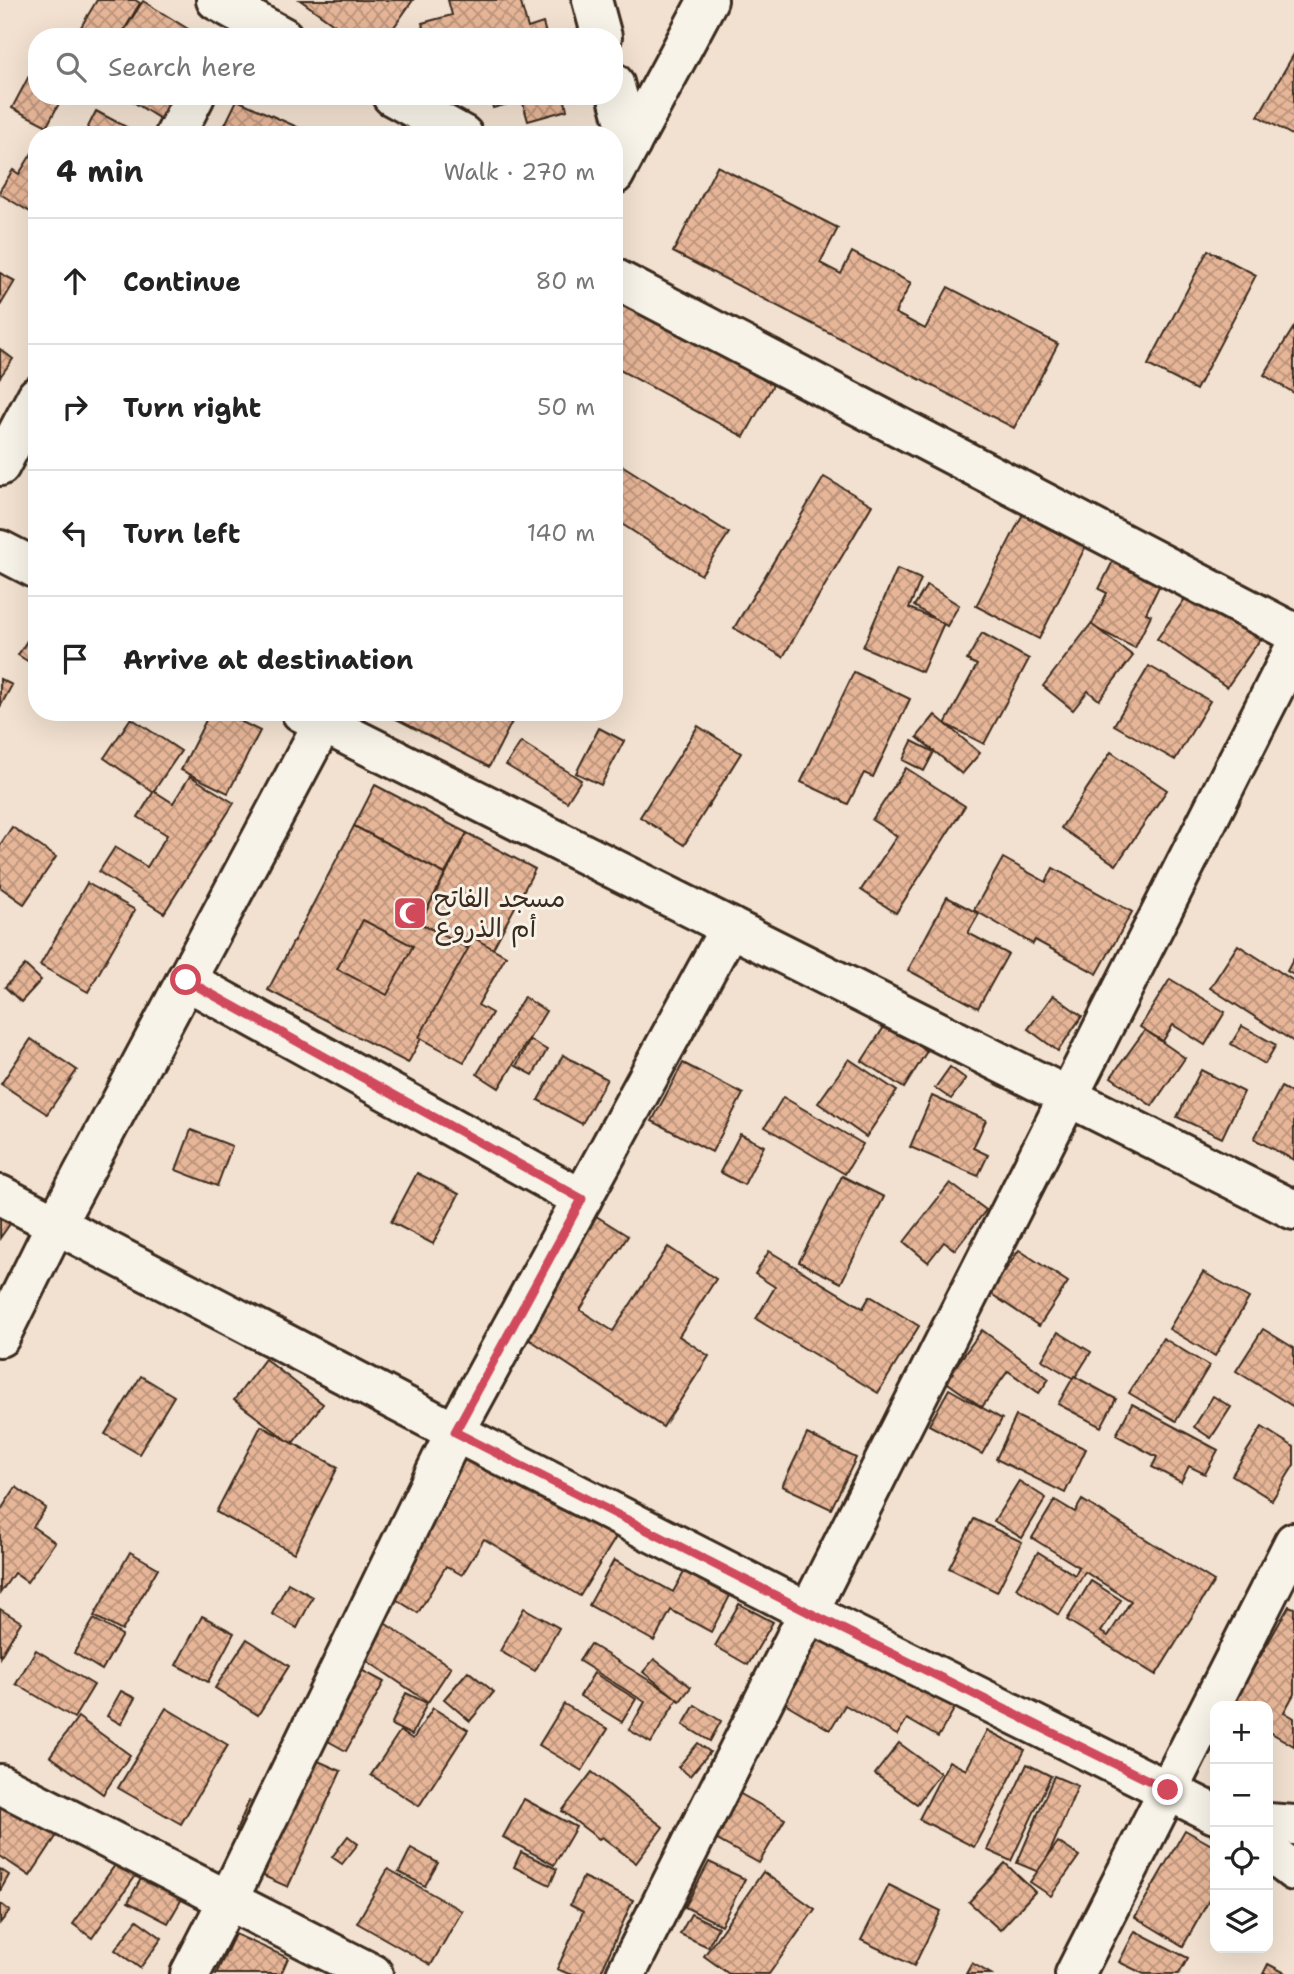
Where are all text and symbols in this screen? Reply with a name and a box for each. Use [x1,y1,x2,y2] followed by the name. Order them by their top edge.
[28,28,623,105] search box
[52,48,90,86] icon: search
[108,49,257,84] text: Search here
[56,151,143,192] text: 4 min
[443,157,595,187] text: Walk · 270 m
[56,262,94,300] icon: ahead
[123,264,241,299] text: Continue
[536,266,595,296] text: 80 m
[56,388,94,426] icon: right
[123,390,261,425] text: Turn right
[537,392,595,422] text: 50 m
[56,514,94,552] icon: left
[123,516,240,551] text: Turn left
[527,518,595,548] text: 140 m
[56,640,94,678] icon: arrive
[123,642,413,677] text: Arrive at destination
[434,880,565,948] place label: مسجد الفاتح أم الذروع
[391,894,429,932] mosque icon: مسجد الفاتح أم الذروع
[170,964,201,995] route start
[1210,1701,1273,1953] map controls
[1210,1701,1273,1764] button: +
[1210,1764,1273,1827] button: −
[1152,1774,1183,1805] route end
[1210,1827,1273,1890] button: locate
[1210,1890,1273,1953] button: layers

